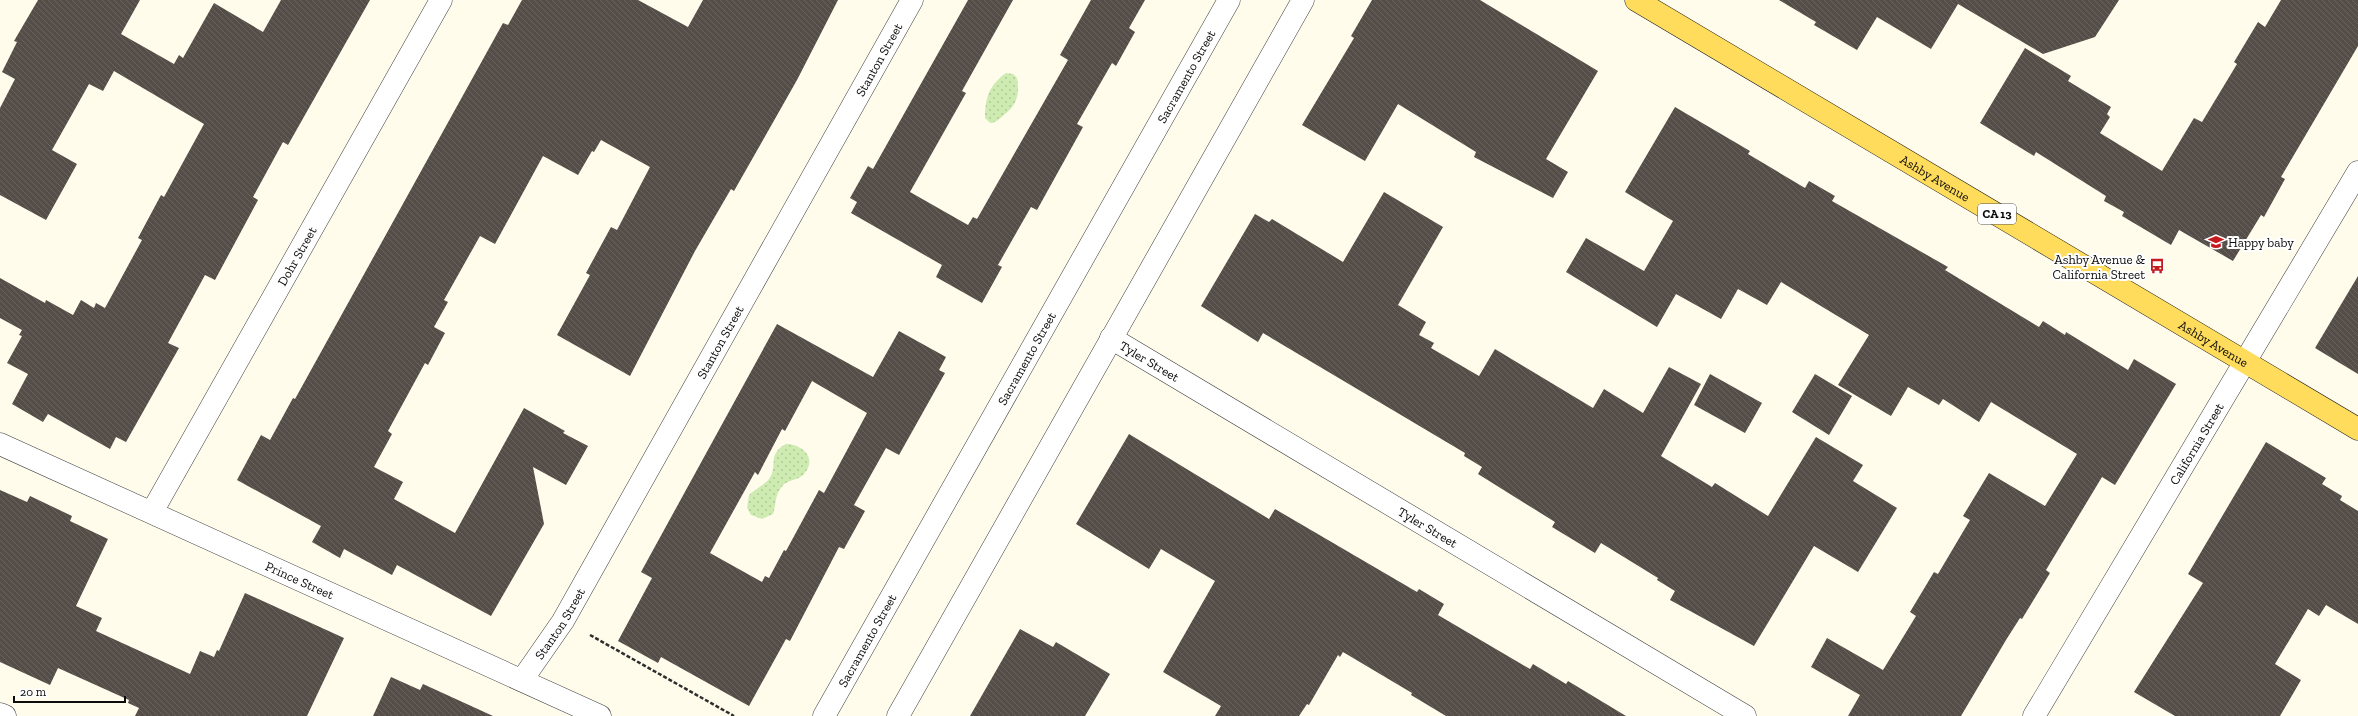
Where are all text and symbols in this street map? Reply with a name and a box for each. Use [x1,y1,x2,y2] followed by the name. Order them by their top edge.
[852,20,905,99] street label: Stanton Street
[1154,27,1218,125] street label: Sacramento Street
[1898,151,1973,204] street label: Ashby Avenue
[1978,204,2016,224] road number: CA 13
[274,224,319,288] street label: Dohr Street
[2207,233,2225,251] school or university icon: Happy baby
[2228,235,2294,250] place label: Happy baby
[2052,252,2146,282] place label: Ashby Avenue & California Street
[2148,257,2166,275] bus stop icon: Ashby Avenue & California Street
[693,302,746,381] street label: Stanton Street
[994,309,1059,407] street label: Sacramento Street
[2176,317,2251,370] street label: Ashby Avenue
[1117,338,1182,385] street label: Tyler Street
[2166,400,2226,487] street label: California Street
[1396,504,1460,550] street label: Tyler Street
[263,558,336,602] street label: Prince Street
[531,585,588,662] street label: Stanton Street
[835,591,899,689] street label: Sacramento Street
[14,678,125,704] scale bar
[20,685,47,699] text: 20 m

